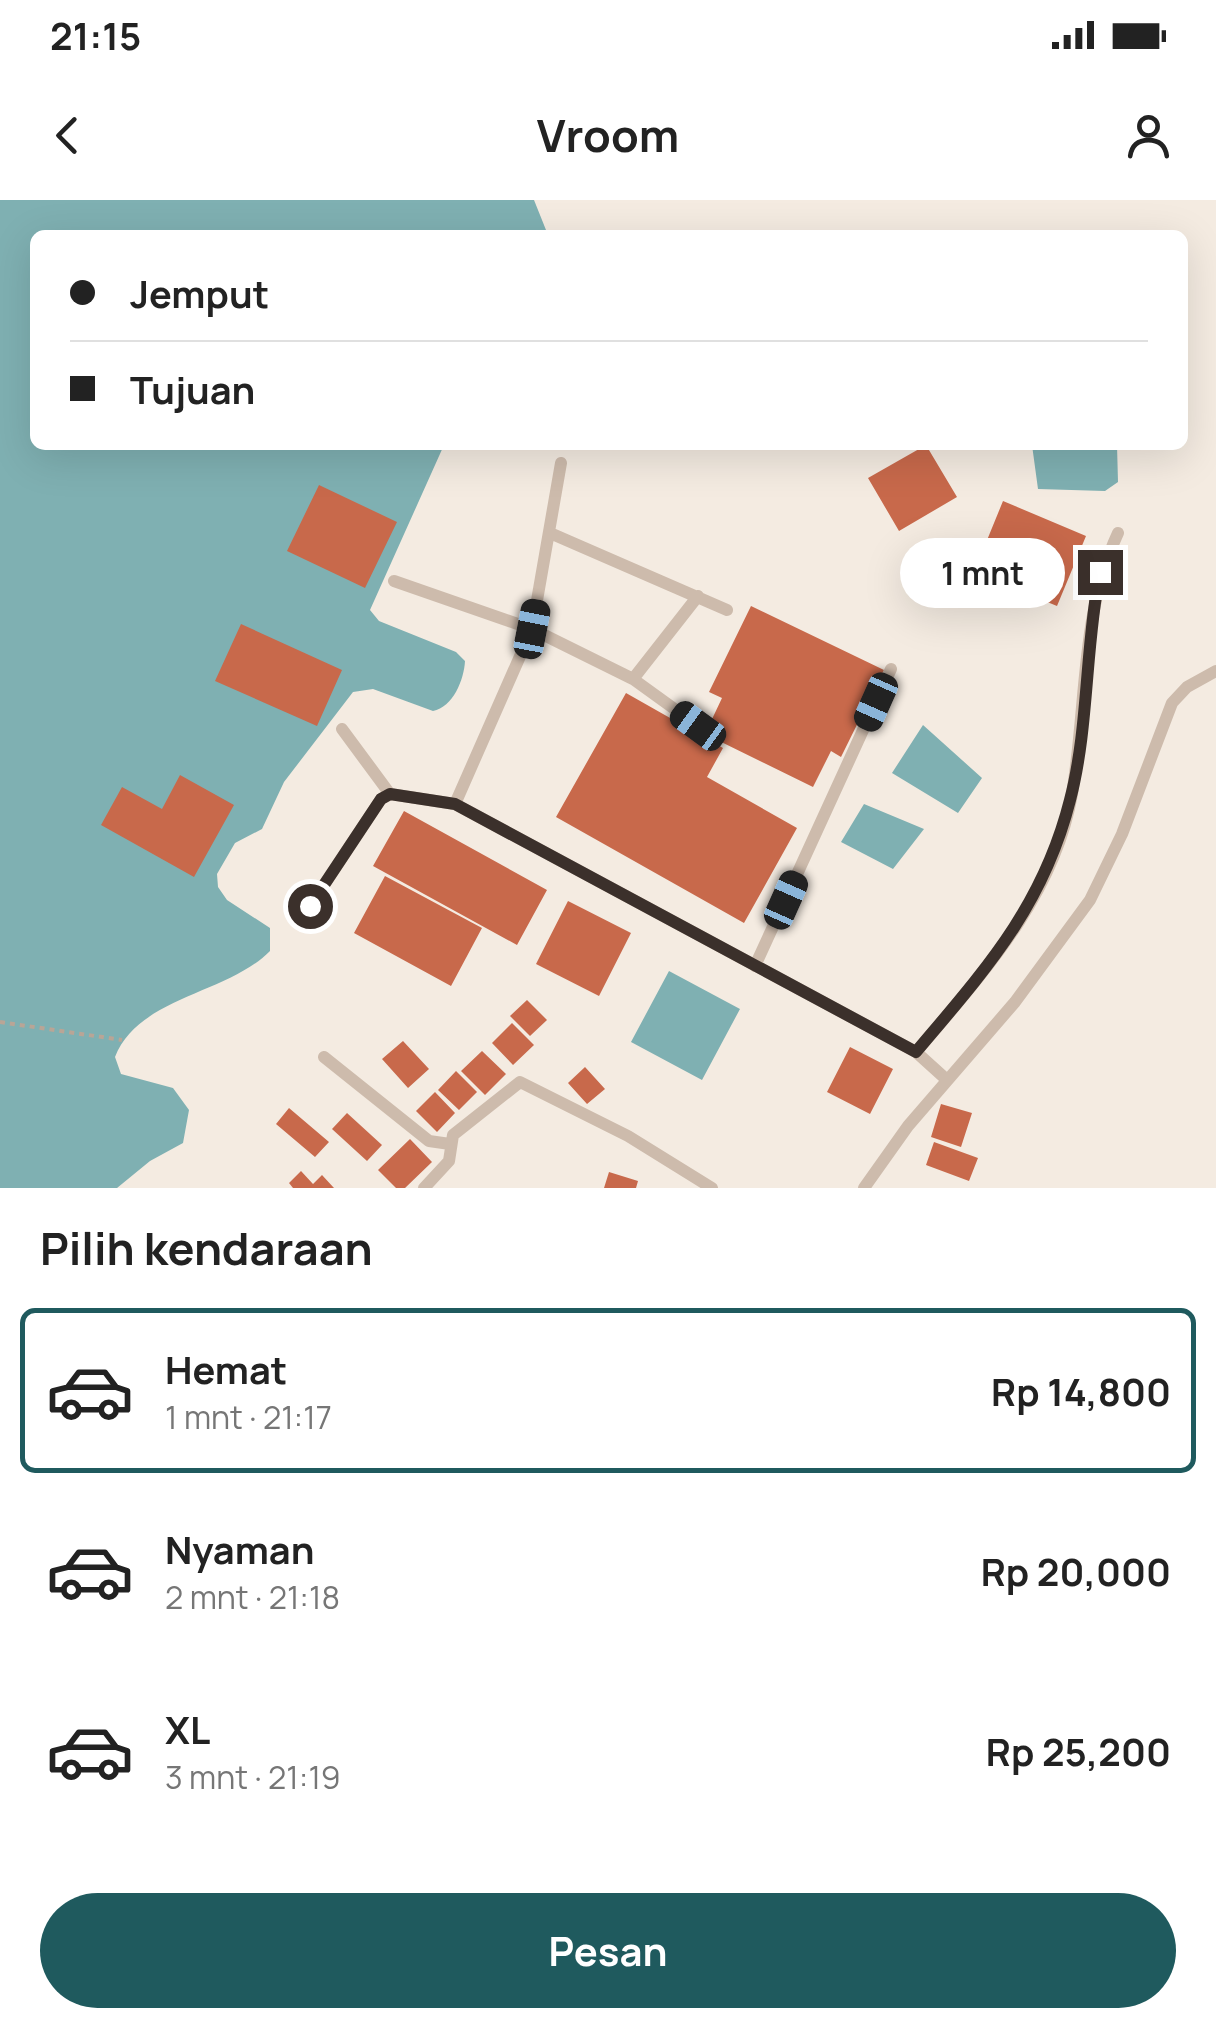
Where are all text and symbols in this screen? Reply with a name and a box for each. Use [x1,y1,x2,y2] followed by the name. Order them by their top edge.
[50,9,141,61] text: 21:15
[537,104,679,166] text: Vroom
[40,108,95,163] icon: back
[1121,108,1176,163] icon: person
[130,267,269,319] text: Jemput
[130,363,255,415] text: Tujuan
[900,537,1065,607] callout: 1 mnt
[1078,550,1123,595] route end
[941,551,1024,595] text: 1 mnt
[512,597,552,661] car
[850,668,902,736] car
[665,696,731,756] car
[760,866,812,934] car
[288,884,333,929] route start
[40,1217,373,1279] text: Pilih kendaraan
[165,1343,287,1395] text: Hemat
[45,1346,135,1436] icon: car
[991,1365,1171,1417] text: Rp 14,800
[165,1395,332,1439] text: 1 mnt · 21:17
[165,1523,315,1575] text: Nyaman
[45,1526,135,1616] icon: car
[981,1545,1171,1597] text: Rp 20,000
[165,1575,340,1619] text: 2 mnt · 21:18
[165,1703,210,1755] text: XL
[45,1706,135,1796] icon: car
[986,1725,1171,1777] text: Rp 25,200
[165,1755,341,1799] text: 3 mnt · 21:19
[40,1893,1176,2008] button: Pesan

